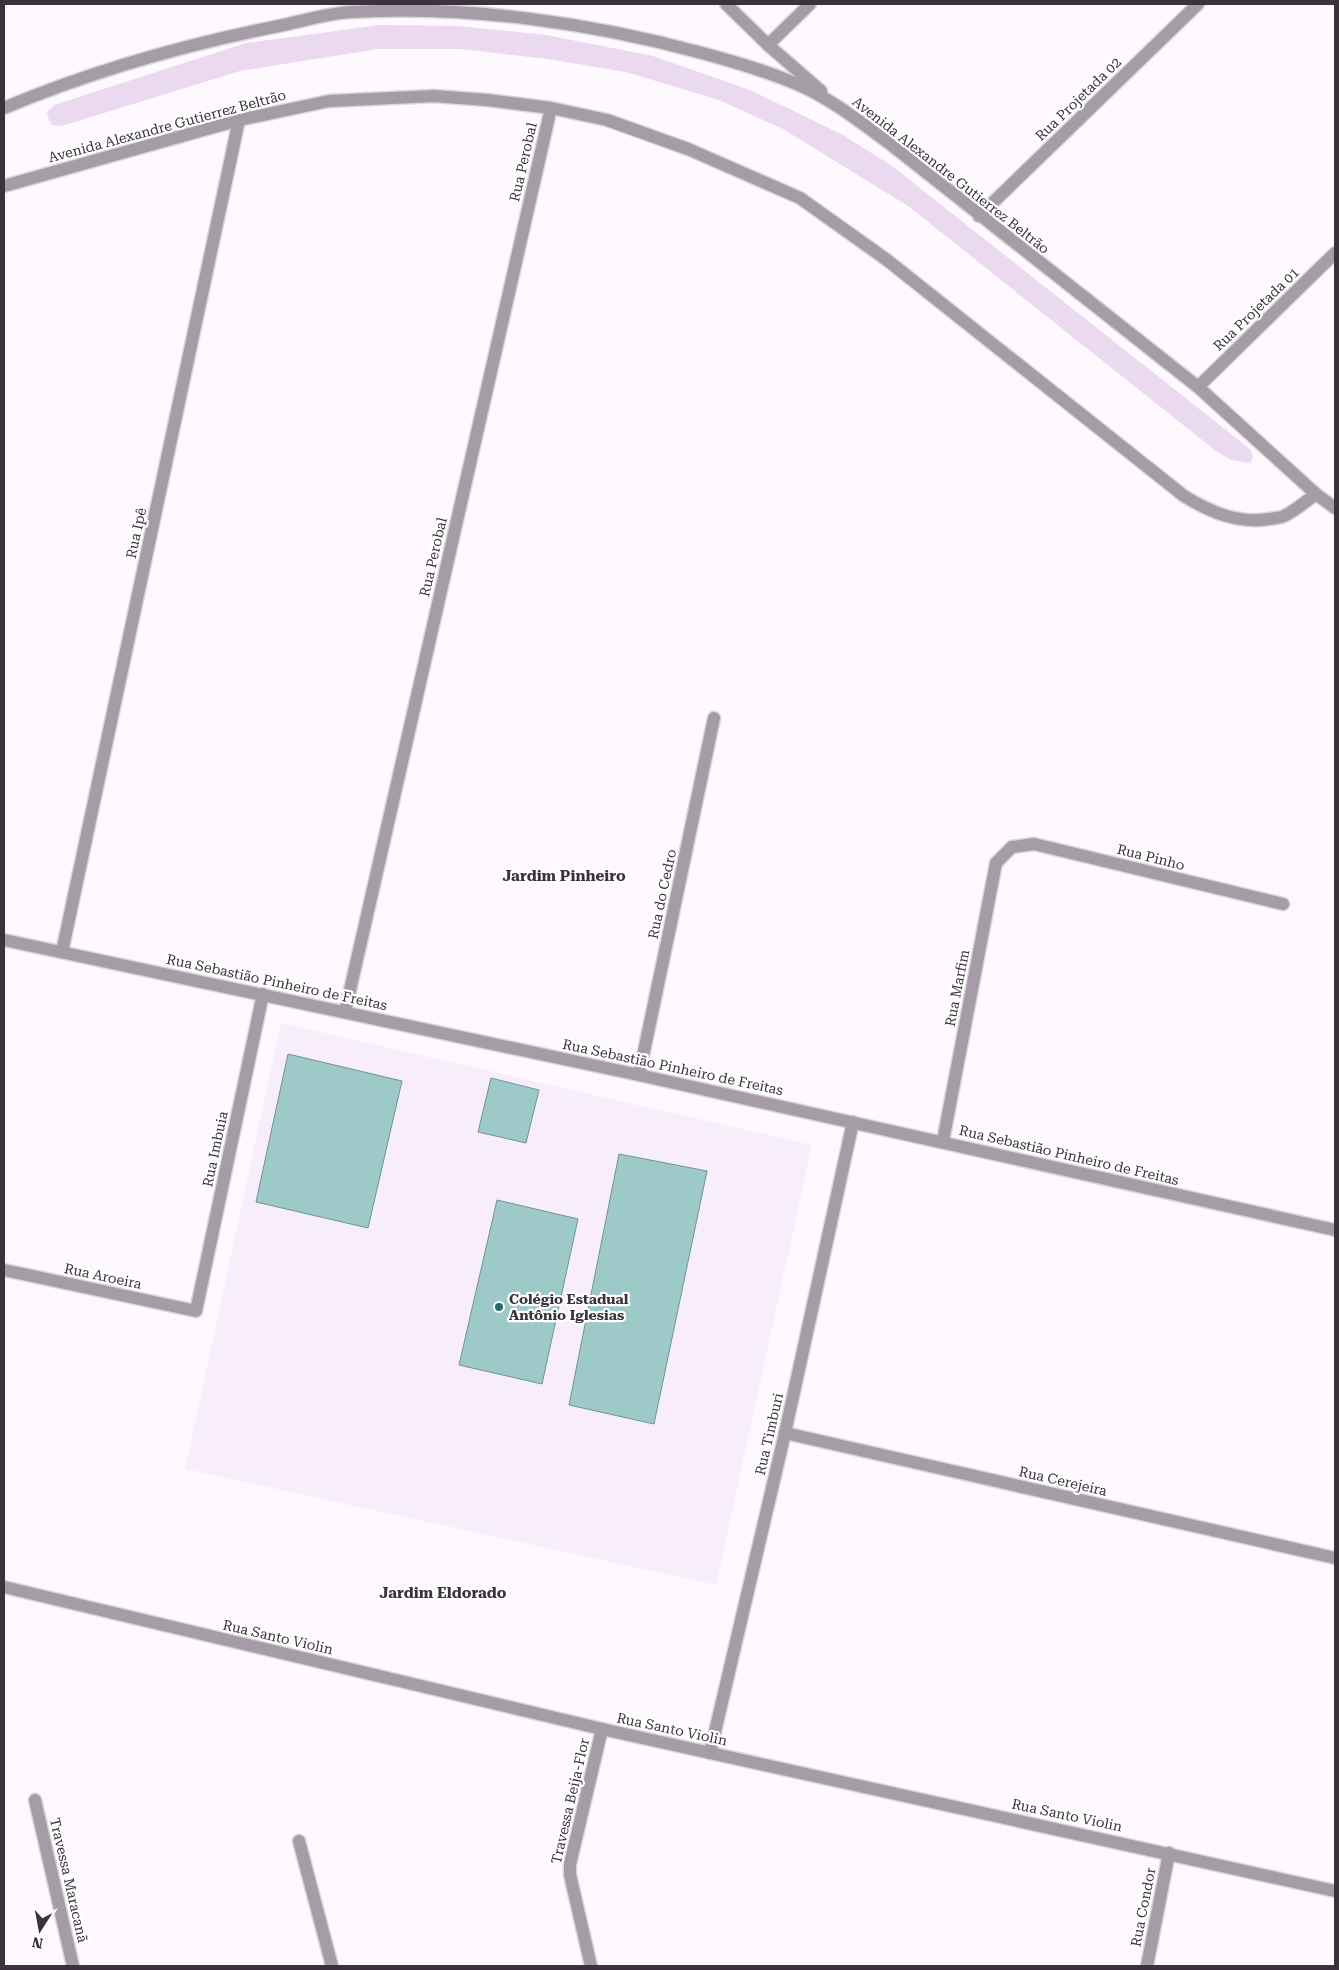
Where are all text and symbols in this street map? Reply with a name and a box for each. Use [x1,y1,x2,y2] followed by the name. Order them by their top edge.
[1032,54,1124,144] street label: Rua Projetada 02
[46,87,288,165] street label: Avenida Alexandre Gutierrez Beltrão
[849,93,1053,257] street label: Avenida Alexandre Gutierrez Beltrão
[506,120,540,203] street label: Rua Perobal
[1210,264,1302,354] street label: Rua Projetada 01
[123,506,149,560] street label: Rua Ipê
[416,515,450,598] street label: Rua Perobal
[1115,841,1187,873] street label: Rua Pinho
[645,848,679,940] street label: Rua do Cedro
[502,867,626,885] district label: Jardim Pinheiro
[942,948,972,1028] street label: Rua Marfim
[165,951,389,1013] street label: Rua Sebastião Pinheiro de Freitas
[561,1036,785,1098] street label: Rua Sebastião Pinheiro de Freitas
[199,1109,231,1188] street label: Rua Imbuia
[958,1122,1181,1188] street label: Rua Sebastião Pinheiro de Freitas
[63,1260,144,1292] street label: Rua Aroeira
[509,1291,629,1323] place label: Colégio Estadual Antônio Iglesias
[493,1301,505,1313] marker: Colégio Estadual Antônio Iglesias
[752,1391,786,1477] street label: Rua Timburi
[1017,1463,1109,1499] street label: Rua Cerejeira
[380,1584,507,1602] district label: Jardim Eldorado
[221,1617,335,1657] street label: Rua Santo Violin
[615,1709,729,1749] street label: Rua Santo Violin
[548,1736,592,1865] street label: Travessa Beija-Flor
[1010,1795,1124,1835] street label: Rua Santo Violin
[47,1816,91,1944] street label: Travessa Maracanã
[1127,1866,1159,1948] street label: Rua Condor
[15,1905,65,1955] north arrow
[30,1934,44,1952] text: N

